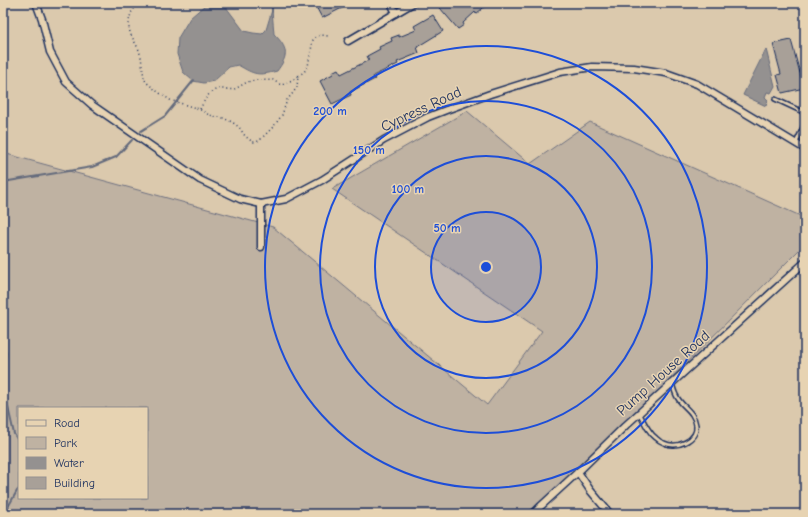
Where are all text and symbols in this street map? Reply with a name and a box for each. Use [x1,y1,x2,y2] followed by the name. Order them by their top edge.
[378,82,464,136] street label: Cypress Road
[313,104,347,118] text: 200 m
[353,143,385,157] text: 150 m
[392,182,424,196] text: 100 m
[433,221,461,235] text: 50 m
[479,260,493,274] centre of rings
[613,326,713,420] street label: Pump House Road
[18,407,148,499] legend
[54,416,80,430] text: Road
[54,436,77,450] text: Park
[54,456,84,470] text: Water
[54,476,95,490] text: Building

